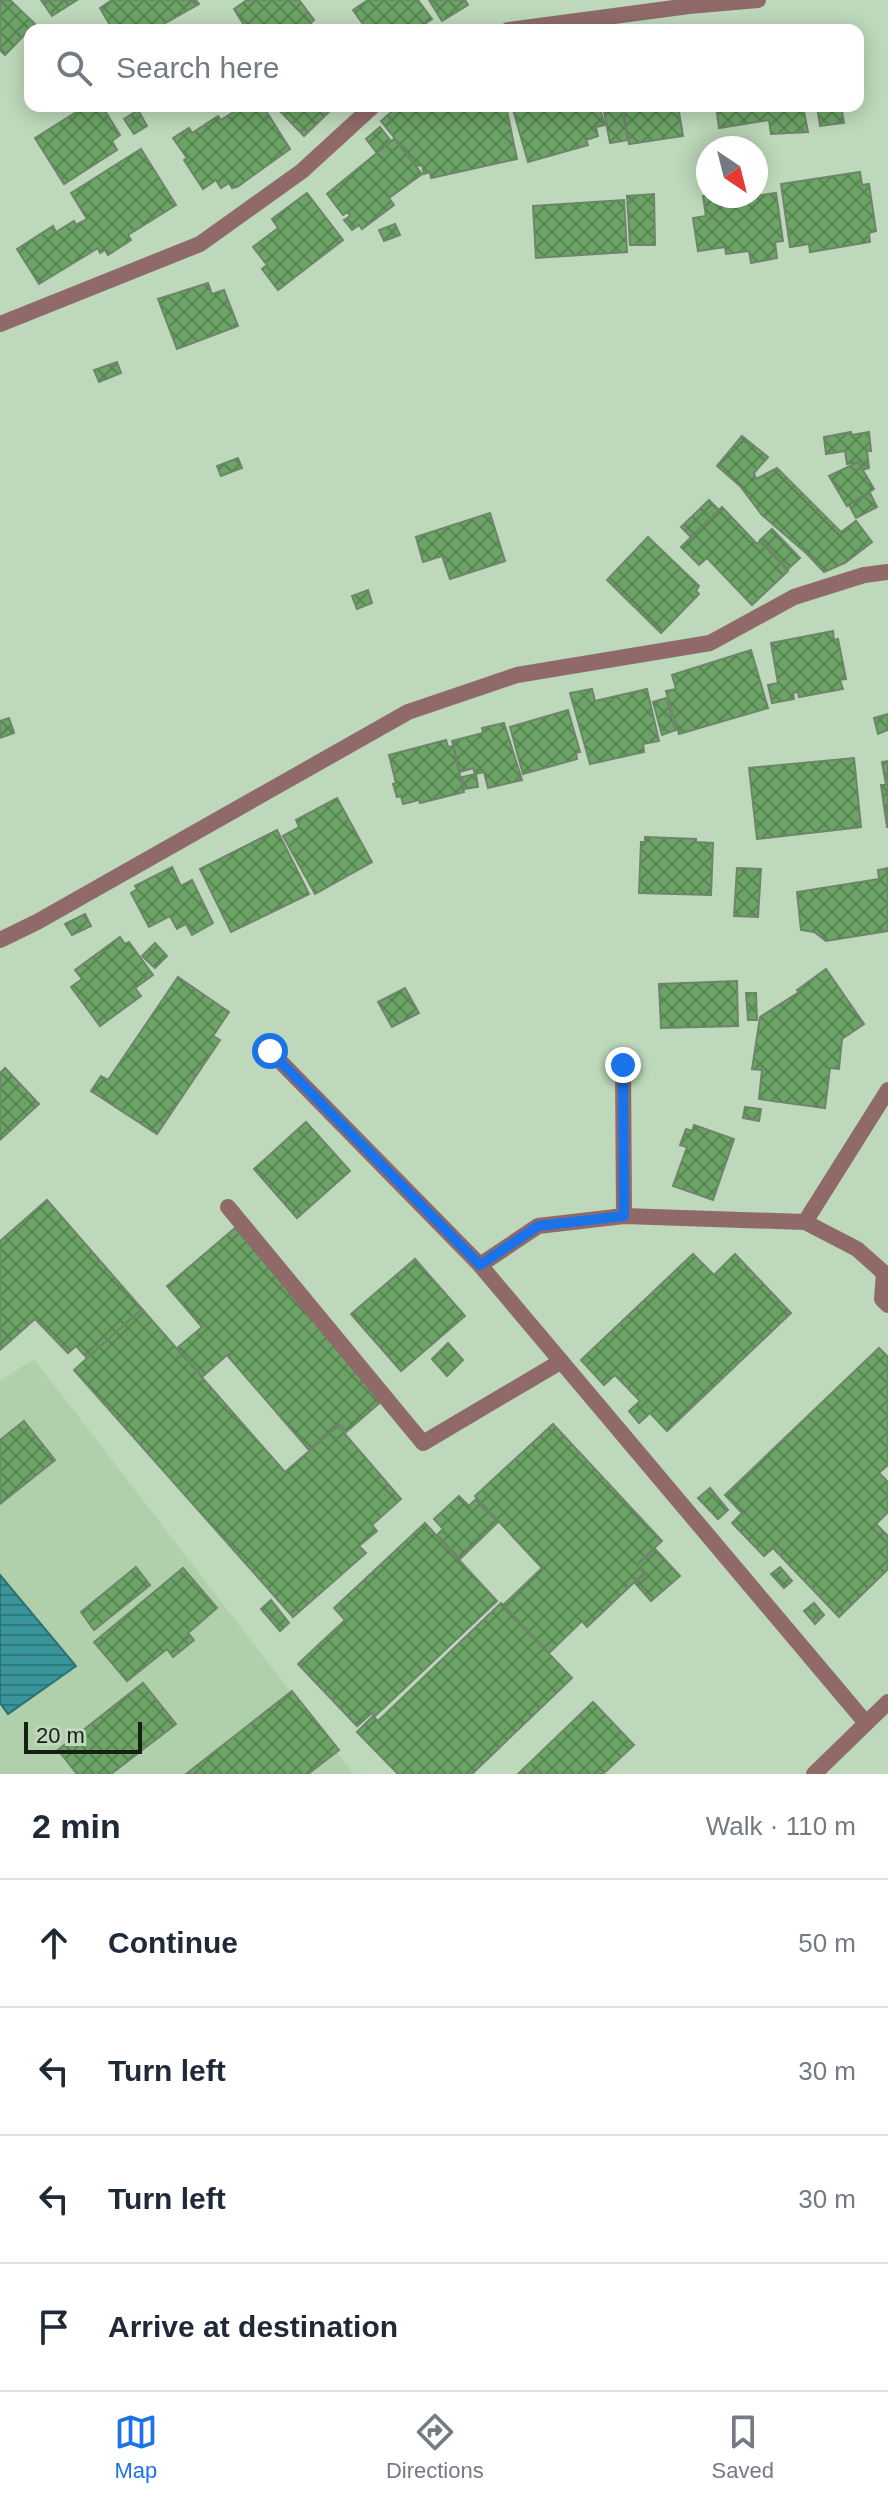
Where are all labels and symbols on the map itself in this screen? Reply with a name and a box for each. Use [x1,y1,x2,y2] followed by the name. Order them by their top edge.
[696,136,768,208] north arrow
[252,1033,288,1069] route start
[605,1047,641,1083] route end
[24,1718,142,1754] scale bar

